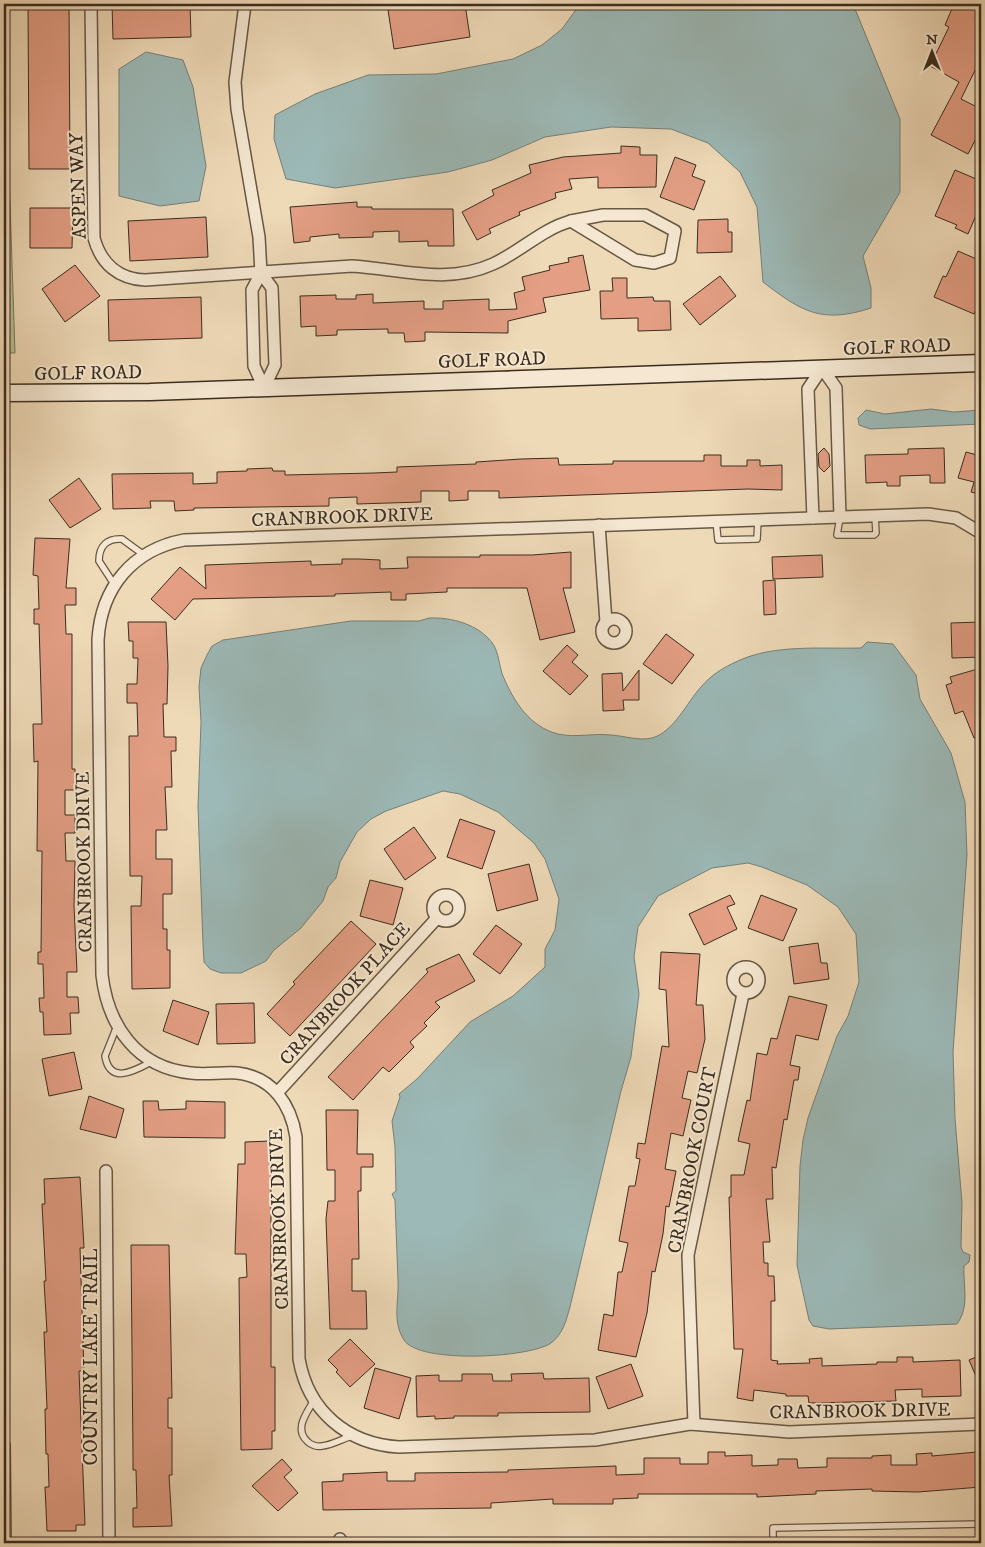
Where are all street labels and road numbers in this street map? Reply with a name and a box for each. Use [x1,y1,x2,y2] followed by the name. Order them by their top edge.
[65,131,92,240] street label: ASPEN WAY
[843,334,951,361] street label: GOLF ROAD
[438,347,546,374] street label: GOLF ROAD
[34,361,142,386] street label: GOLF ROAD
[251,503,433,532] street label: CRANBROOK DRIVE
[71,771,98,953] street label: CRANBROOK DRIVE
[275,918,415,1070] street label: CRANBROOK PLACE
[663,1065,722,1255] street label: CRANBROOK COURT
[265,1128,294,1310] street label: CRANBROOK DRIVE
[80,1248,103,1465] street label: COUNTRY LAKE TRAIL
[769,1398,951,1425] street label: CRANBROOK DRIVE

